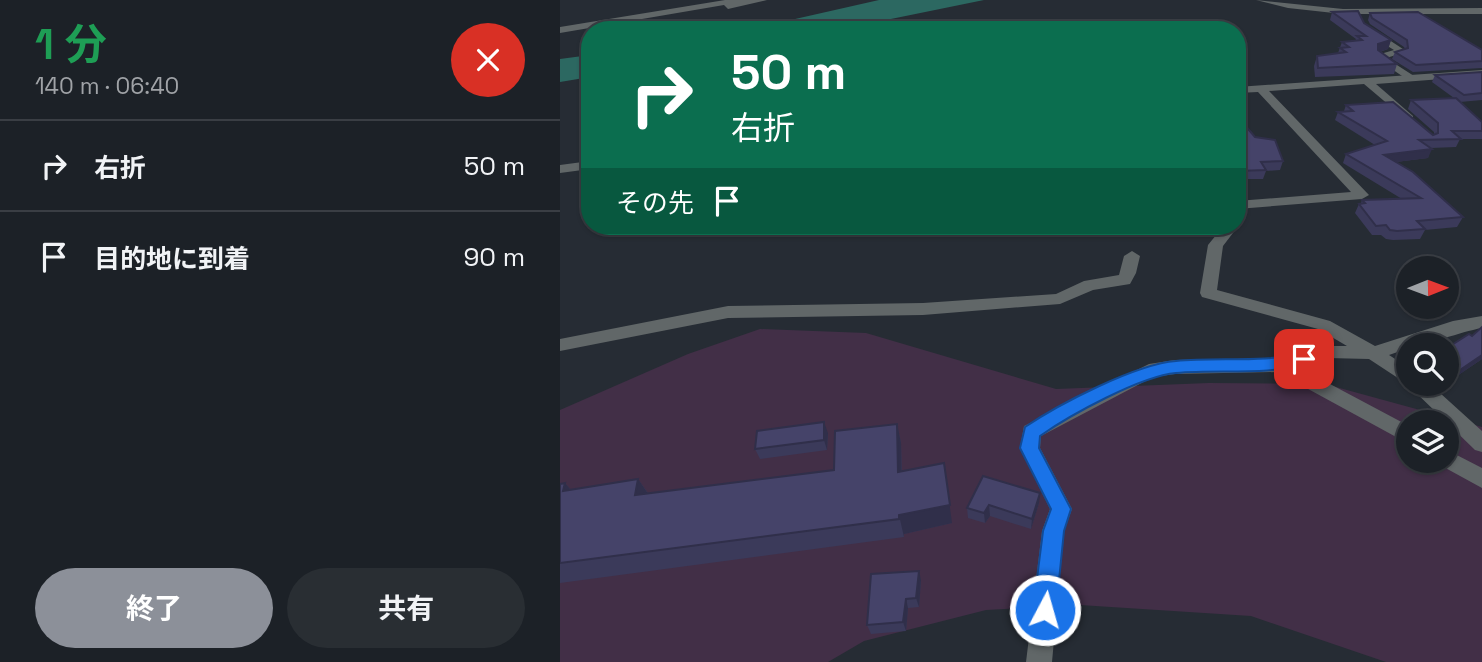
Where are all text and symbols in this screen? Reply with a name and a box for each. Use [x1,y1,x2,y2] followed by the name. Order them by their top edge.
[35,18,107,71] text: 1 分
[451,23,525,97] button: close
[731,41,846,103] text: 50 m
[616,49,707,140] icon: right
[35,71,179,101] text: 140 m · 06:40
[731,108,795,148] text: 右折
[35,147,73,185] icon: right
[464,149,525,183] text: 50 m
[94,151,146,185] text: 右折
[708,182,746,220] icon: arrive
[616,186,694,220] text: その先
[35,238,73,276] icon: arrive
[463,240,525,274] text: 90 m
[94,242,250,276] text: 目的地に到着
[1396,256,1460,318] north arrow
[1396,256,1459,473] map controls
[1274,329,1334,389] pin
[1396,333,1459,396] button: search
[1285,340,1323,378] icon: arrive
[1396,410,1459,473] button: layers
[35,568,273,648] button: 終了
[287,568,525,648] button: 共有
[1008,573,1082,647] position arrow

